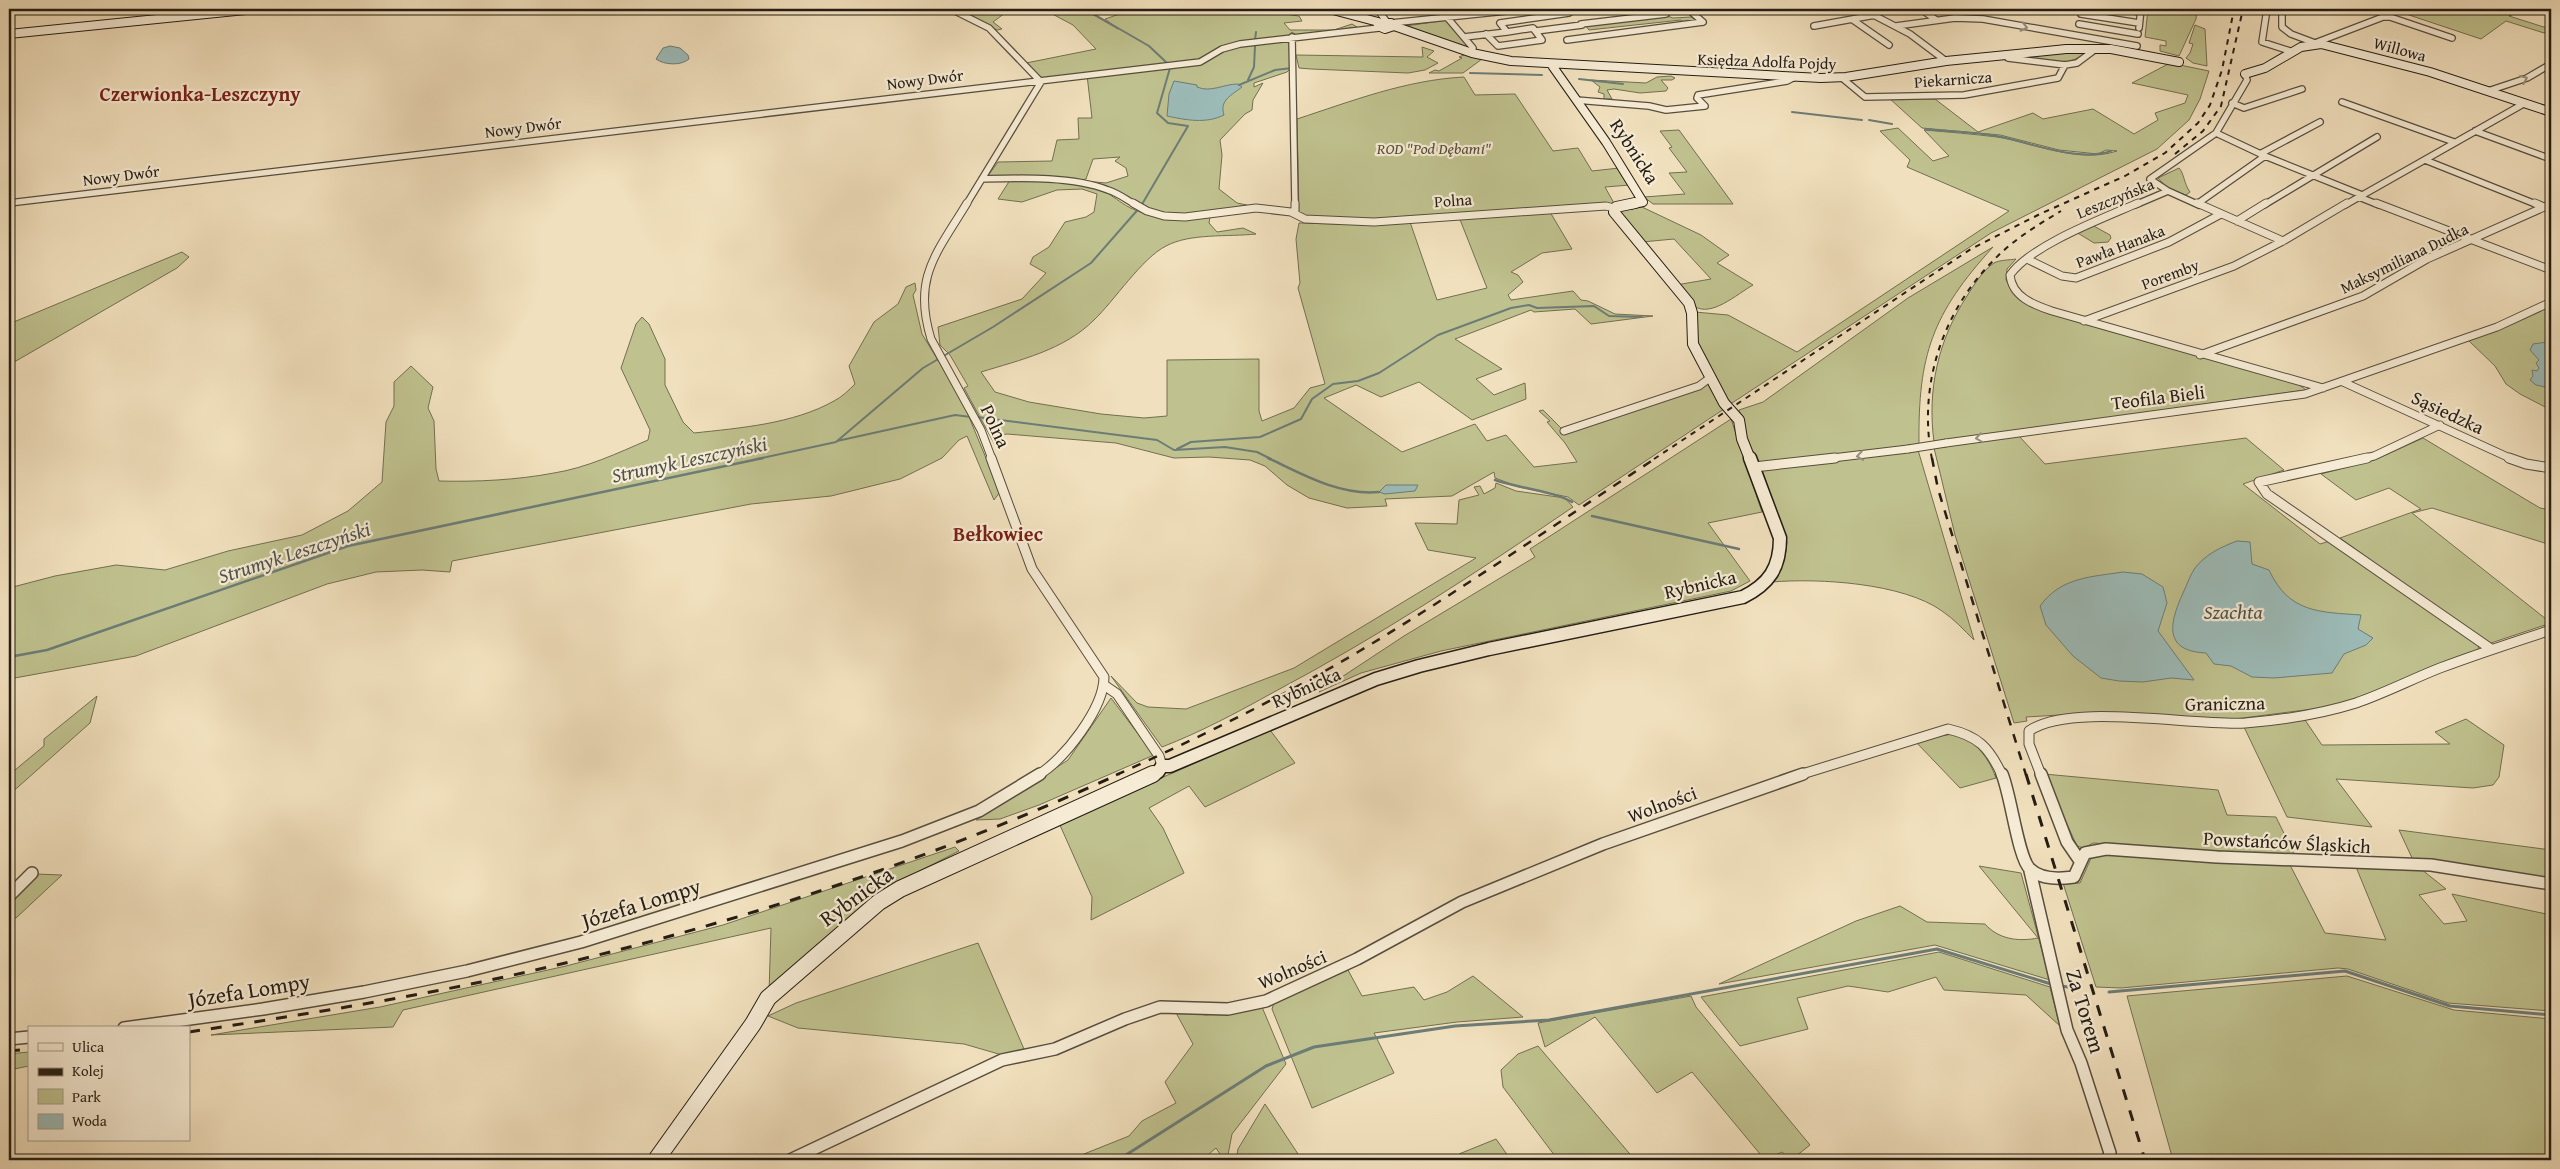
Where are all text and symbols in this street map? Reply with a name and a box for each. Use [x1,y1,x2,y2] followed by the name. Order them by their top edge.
[2019,21,2028,32] one-way arrow
[2371,30,2429,68] street label: Willowa
[1697,47,1837,75] street label: Księdza Adolfa Pojdy
[885,62,965,96] street label: Nowy Dwór
[1913,64,1993,94] street label: Piekarnicza
[2519,74,2528,85] one-way arrow
[99,79,301,108] district label: Czerwionka-Leszczyny
[483,110,563,144] street label: Nowy Dwór
[1603,113,1667,189] street label: Rybnicka
[1376,136,1492,160] park label: ROD "Pod Dębami"
[81,158,161,192] street label: Nowy Dwór
[2073,171,2158,224] street label: Leszczyńska
[1433,187,1473,213] street label: Polna
[2336,216,2473,299] street label: Maksymiliana Dudka
[2072,218,2168,274] street label: Pawła Hanaka
[2138,252,2202,296] street label: Poremby
[2110,377,2206,417] street label: Teofila Bieli
[2407,383,2489,441] street label: Sąsiedzka
[974,400,1018,452] street label: Polna
[609,428,769,490] water label: Strumyk Leszczyński
[1975,433,1984,443] one-way arrow
[1855,450,1863,461] one-way arrow
[214,514,374,590] water label: Strumyk Leszczyński
[953,519,1043,548] district label: Bełkowiec
[1661,562,1739,606] street label: Rybnicka
[2203,597,2263,626] water label: Szachta
[1267,659,1345,715] street label: Rybnicka
[2185,688,2265,718] street label: Graniczna
[1623,779,1701,829] street label: Wolności
[2203,824,2372,860] street label: Powstańców Śląskich
[812,858,900,934] street label: Rybnicka
[575,870,705,937] street label: Józefa Lompy
[1253,942,1331,996] street label: Wolności
[183,965,312,1016] street label: Józefa Lompy
[2058,965,2114,1057] street label: Za Torem
[28,1026,190,1142] legend
[72,1036,104,1057] text: Ulica
[72,1060,104,1081] text: Kolej
[72,1086,101,1107] text: Park
[72,1110,107,1131] text: Woda

